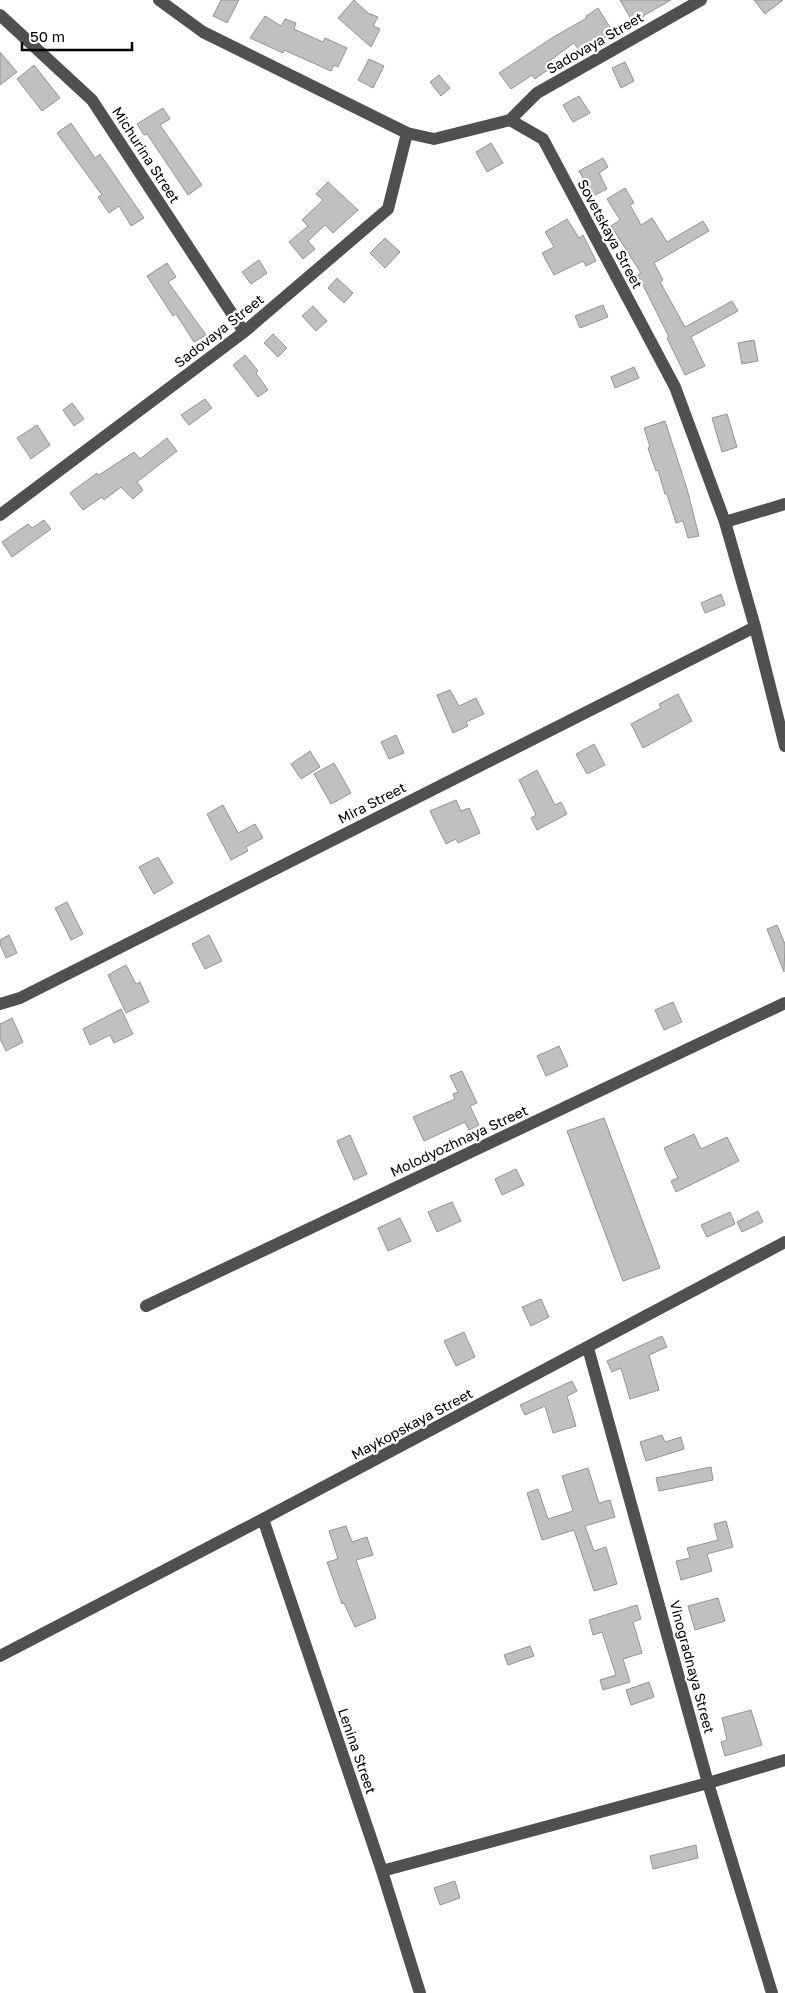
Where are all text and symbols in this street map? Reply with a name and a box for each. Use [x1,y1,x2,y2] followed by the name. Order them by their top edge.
[543,8,646,77] street label: Sadovaya Street
[22,20,132,52] scale bar
[30,27,65,45] text: 50 m
[109,103,184,206] street label: Michurina Street
[574,176,646,291] street label: Sovetskaya Street
[171,290,267,371] street label: Sadovaya Street
[335,778,409,827] street label: Mira Street
[387,1101,530,1180] street label: Molodyozhnaya Street
[348,1384,475,1463] street label: Maykopskaya Street
[667,1598,718,1735] street label: Vinogradnaya Street
[335,1706,380,1796] street label: Lenina Street

